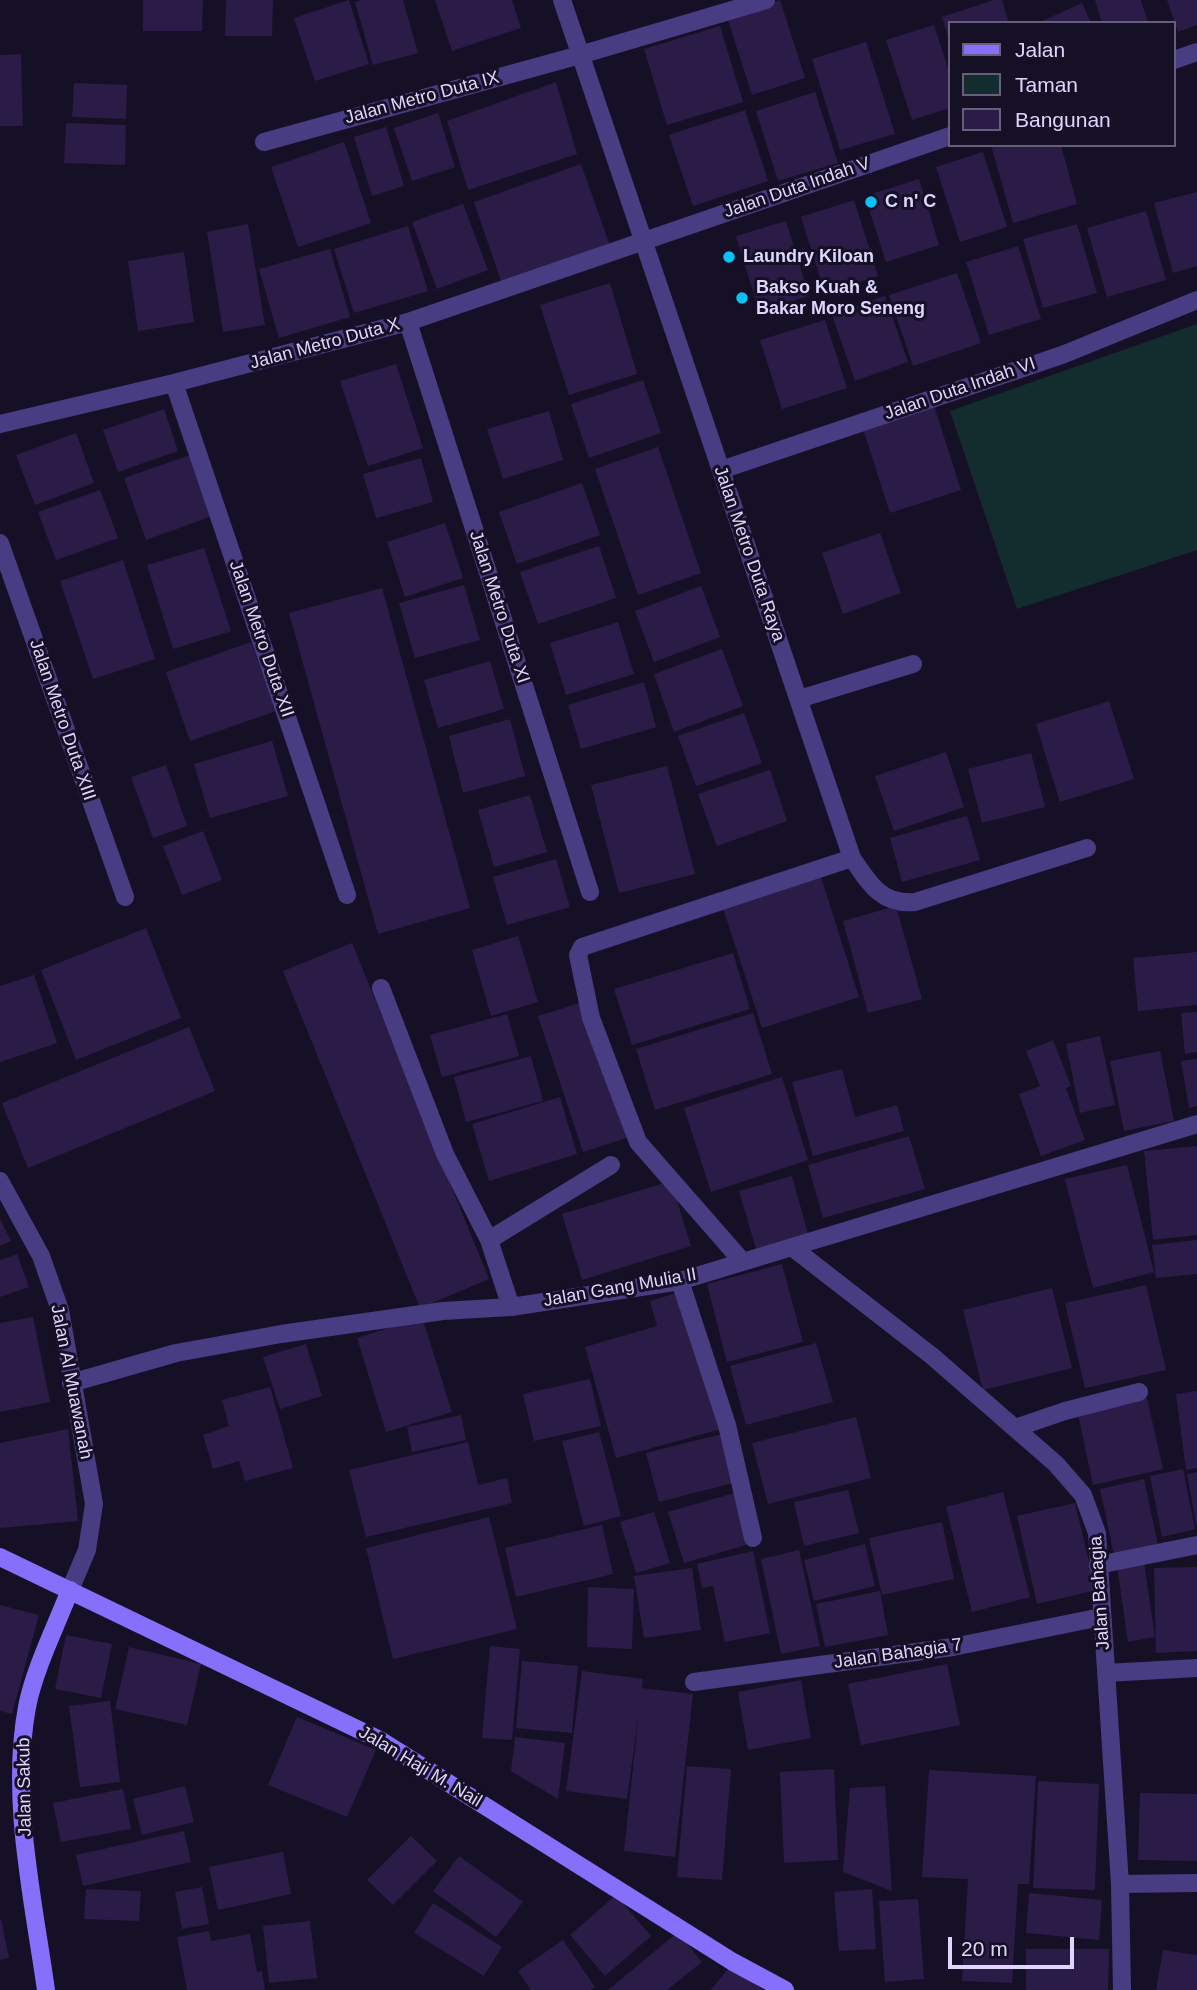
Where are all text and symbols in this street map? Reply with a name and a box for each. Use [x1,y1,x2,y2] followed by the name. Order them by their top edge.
[948,21,1176,147] legend
[1015,38,1065,61] text: Jalan
[342,67,502,129] street label: Jalan Metro Duta IX
[1015,73,1078,96] text: Taman
[1015,108,1111,131] text: Bangunan
[721,153,873,223] street label: Jalan Duta Indah V
[885,191,936,213] place label: C n' C
[863,194,879,210] marker: C n' C
[743,246,874,268] place label: Laundry Kiloan
[721,249,737,265] marker: Laundry Kiloan
[756,277,925,320] place label: Bakso Kuah & Bakar Moro Seneng
[734,290,750,306] marker: Bakso Kuah & Bakar Moro Seneng
[248,314,402,374] street label: Jalan Metro Duta X
[882,353,1038,425] street label: Jalan Duta Indah VI
[709,463,789,645] street label: Jalan Metro Duta Raya
[464,528,534,686] street label: Jalan Metro Duta XI
[224,558,298,720] street label: Jalan Metro Duta XII
[24,637,100,803] street label: Jalan Metro Duta XIII
[542,1264,698,1312] street label: Jalan Gang Mulia II
[45,1303,97,1461] street label: Jalan Al Muawanah
[1085,1535,1115,1651] street label: Jalan Bahagia
[833,1634,963,1674] street label: Jalan Bahagia 7
[354,1722,486,1812] street label: Jalan Haji M. Nail
[13,1737,37,1837] street label: Jalan Sakub
[952,1924,1078,1968] scale bar
[961,1937,1008,1960] text: 20 m

